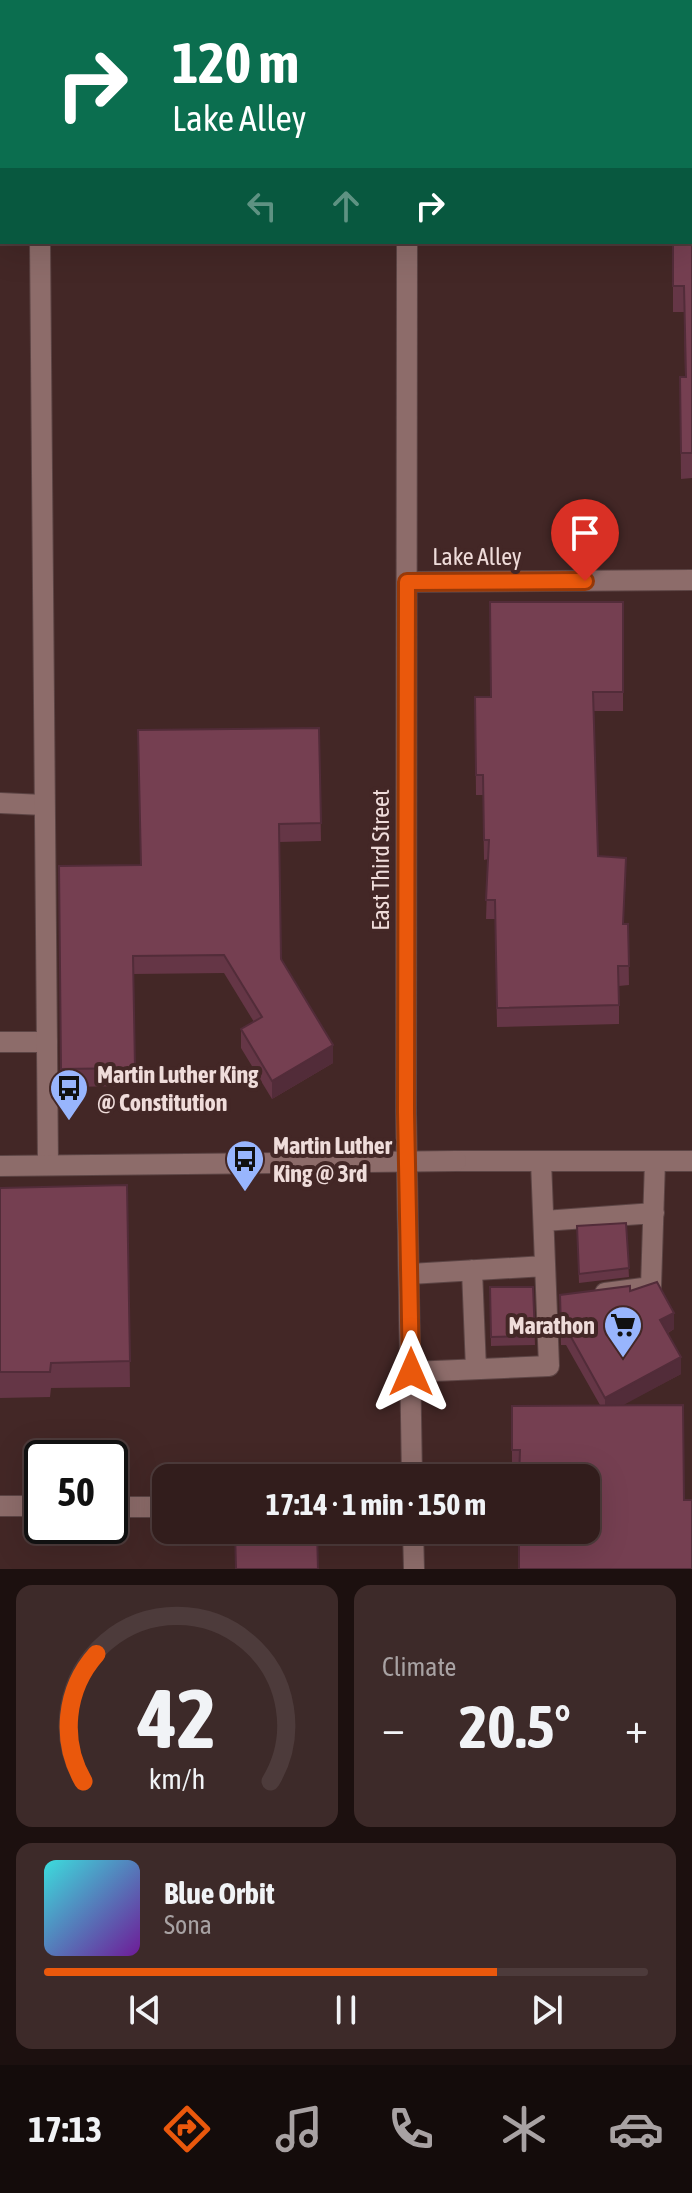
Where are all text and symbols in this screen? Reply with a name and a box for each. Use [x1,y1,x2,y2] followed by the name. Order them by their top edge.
[172,31,299,95] text: 120 m
[40,32,144,136] icon: right
[172,97,306,139] text: Lake Alley
[240,184,284,228] icon: left
[324,184,368,228] icon: ahead
[408,184,452,228] icon: right
[551,499,619,581] pin
[563,511,607,555] icon: arrive
[432,543,522,570] street label: Lake Alley
[367,789,394,931] street label: East Third Street
[97,1061,259,1116] place label: Martin Luther King @ Constitution
[48,1067,90,1122] bus stop icon: Martin Luther King @ Constitution
[273,1132,393,1187] place label: Martin Luther King @ 3rd
[224,1138,266,1193] bus stop icon: Martin Luther King @ 3rd
[602,1304,644,1359] supermarket icon: Marathon
[509,1312,595,1339] place label: Marathon
[369,1330,453,1414] position arrow
[24,1440,128,1544] speed limit sign: 50
[266,1487,486,1521] text: 17:14 · 1 min · 150 m
[382,1652,456,1682] text: Climate
[137,1670,216,1766] text: 42
[459,1692,571,1761] text: 20.5°
[382,1702,405,1752] text: −
[625,1702,648,1752] text: +
[149,1762,205,1795] text: km/h
[164,1876,275,1910] text: Blue Orbit
[164,1910,212,1940] text: Sona
[123,1988,167,2032] icon: previous
[324,1988,368,2032] icon: pause
[525,1988,569,2032] icon: next
[159,2101,215,2157] icon: directions
[271,2101,327,2157] icon: music
[383,2101,439,2157] icon: phone
[496,2101,552,2157] icon: climate
[608,2101,664,2157] icon: car
[28,2108,102,2150] text: 17:13

